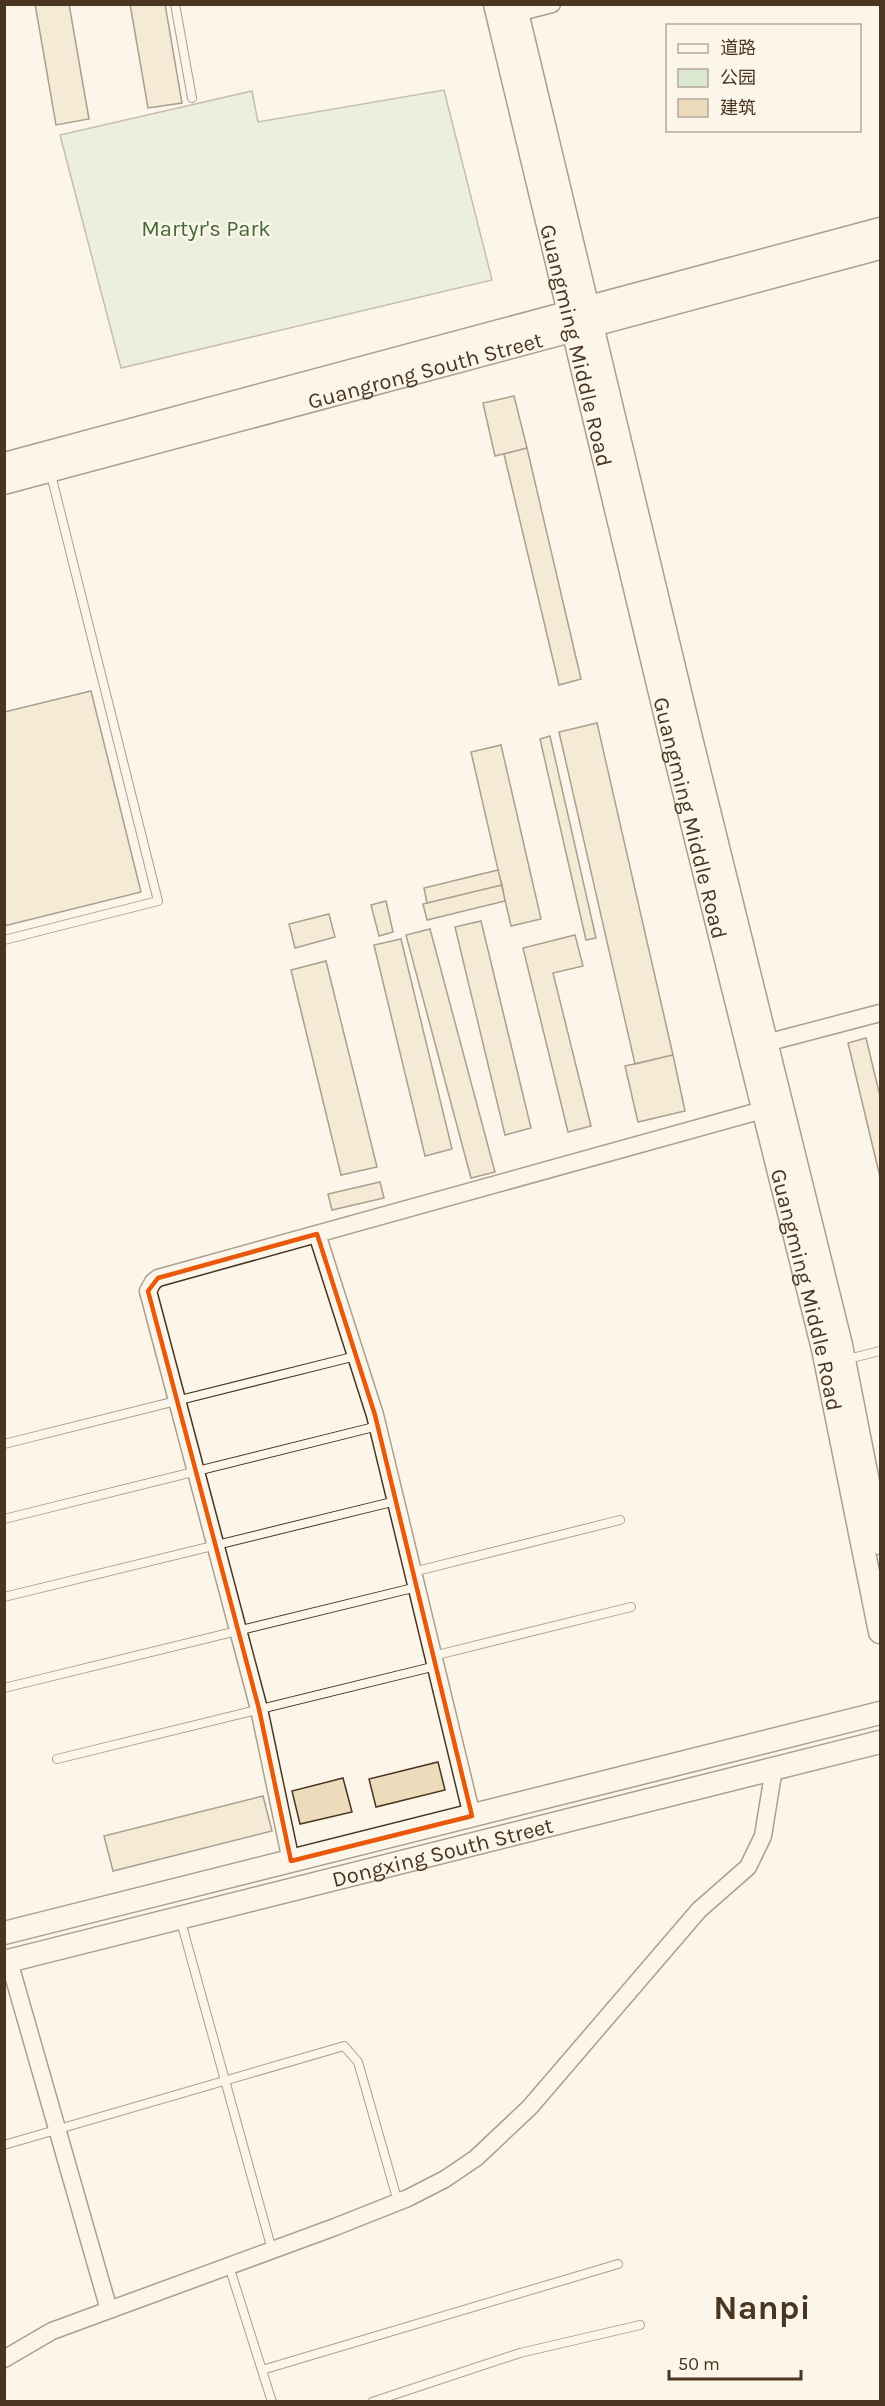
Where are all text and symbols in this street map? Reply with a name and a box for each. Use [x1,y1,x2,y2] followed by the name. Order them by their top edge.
[666,24,861,132] legend
[720,37,756,59] text: 道路
[720,67,756,89] text: 公园
[720,97,756,119] text: 建筑
[141,216,271,242] park label: Martyr's Park
[534,222,617,469] street label: Guangming Middle Road
[305,327,546,415] street label: Guangrong South Street
[647,695,732,942] street label: Guangming Middle Road
[765,1166,847,1413] street label: Guangming Middle Road
[329,1813,556,1893] street label: Dongxing South Street
[713,2288,811,2328] district label: Nanpi
[669,2343,801,2381] scale bar
[678,2353,720,2375] text: 50 m

